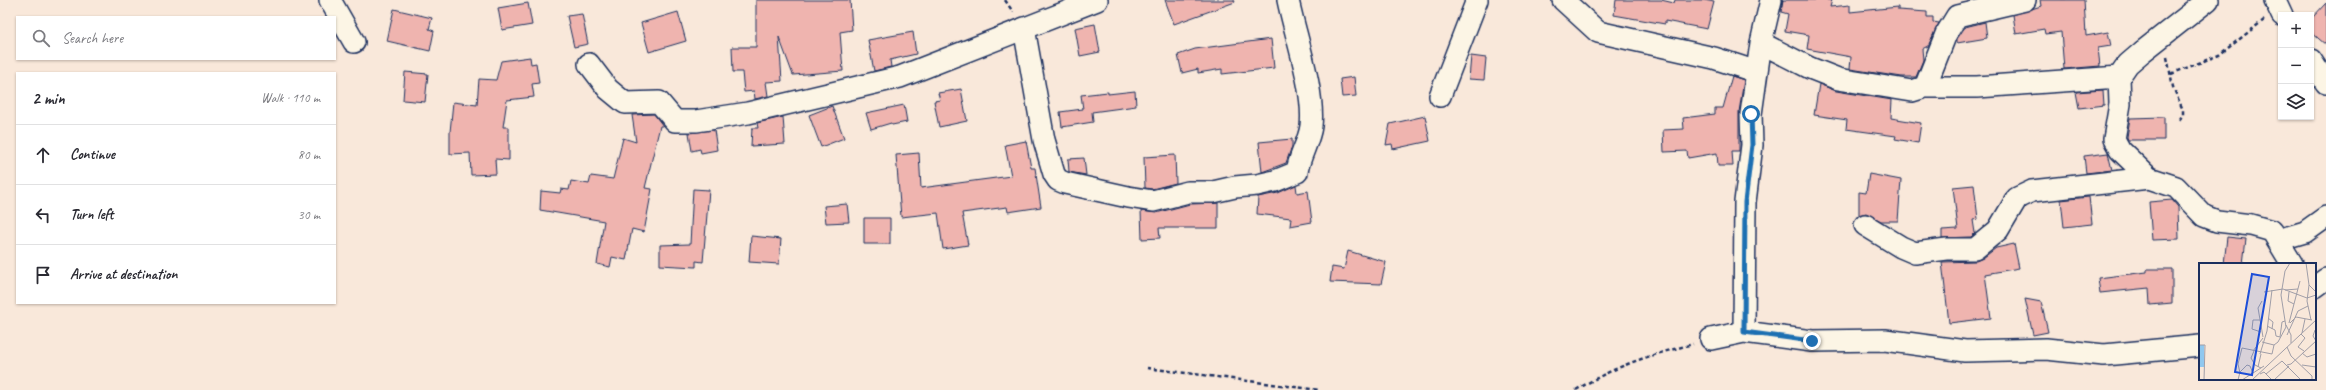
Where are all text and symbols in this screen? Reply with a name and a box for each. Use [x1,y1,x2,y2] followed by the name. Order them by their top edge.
[2278,12,2314,120] map controls
[2278,12,2314,48] button: +
[16,16,336,60] search box
[30,27,52,49] icon: search
[62,29,123,48] text: Search here
[2278,48,2314,84] button: −
[2278,84,2314,120] button: layers
[32,88,65,109] text: 2 min
[261,90,320,106] text: Walk · 110 m
[1742,105,1760,123] route start
[32,144,54,166] icon: ahead
[70,145,115,164] text: Continue
[298,147,320,163] text: 80 m
[32,204,54,226] icon: left
[70,205,113,224] text: Turn left
[298,207,320,223] text: 30 m
[2199,263,2316,380] inset map
[32,264,54,286] icon: arrive
[70,265,177,284] text: Arrive at destination
[1803,332,1821,350] route end

